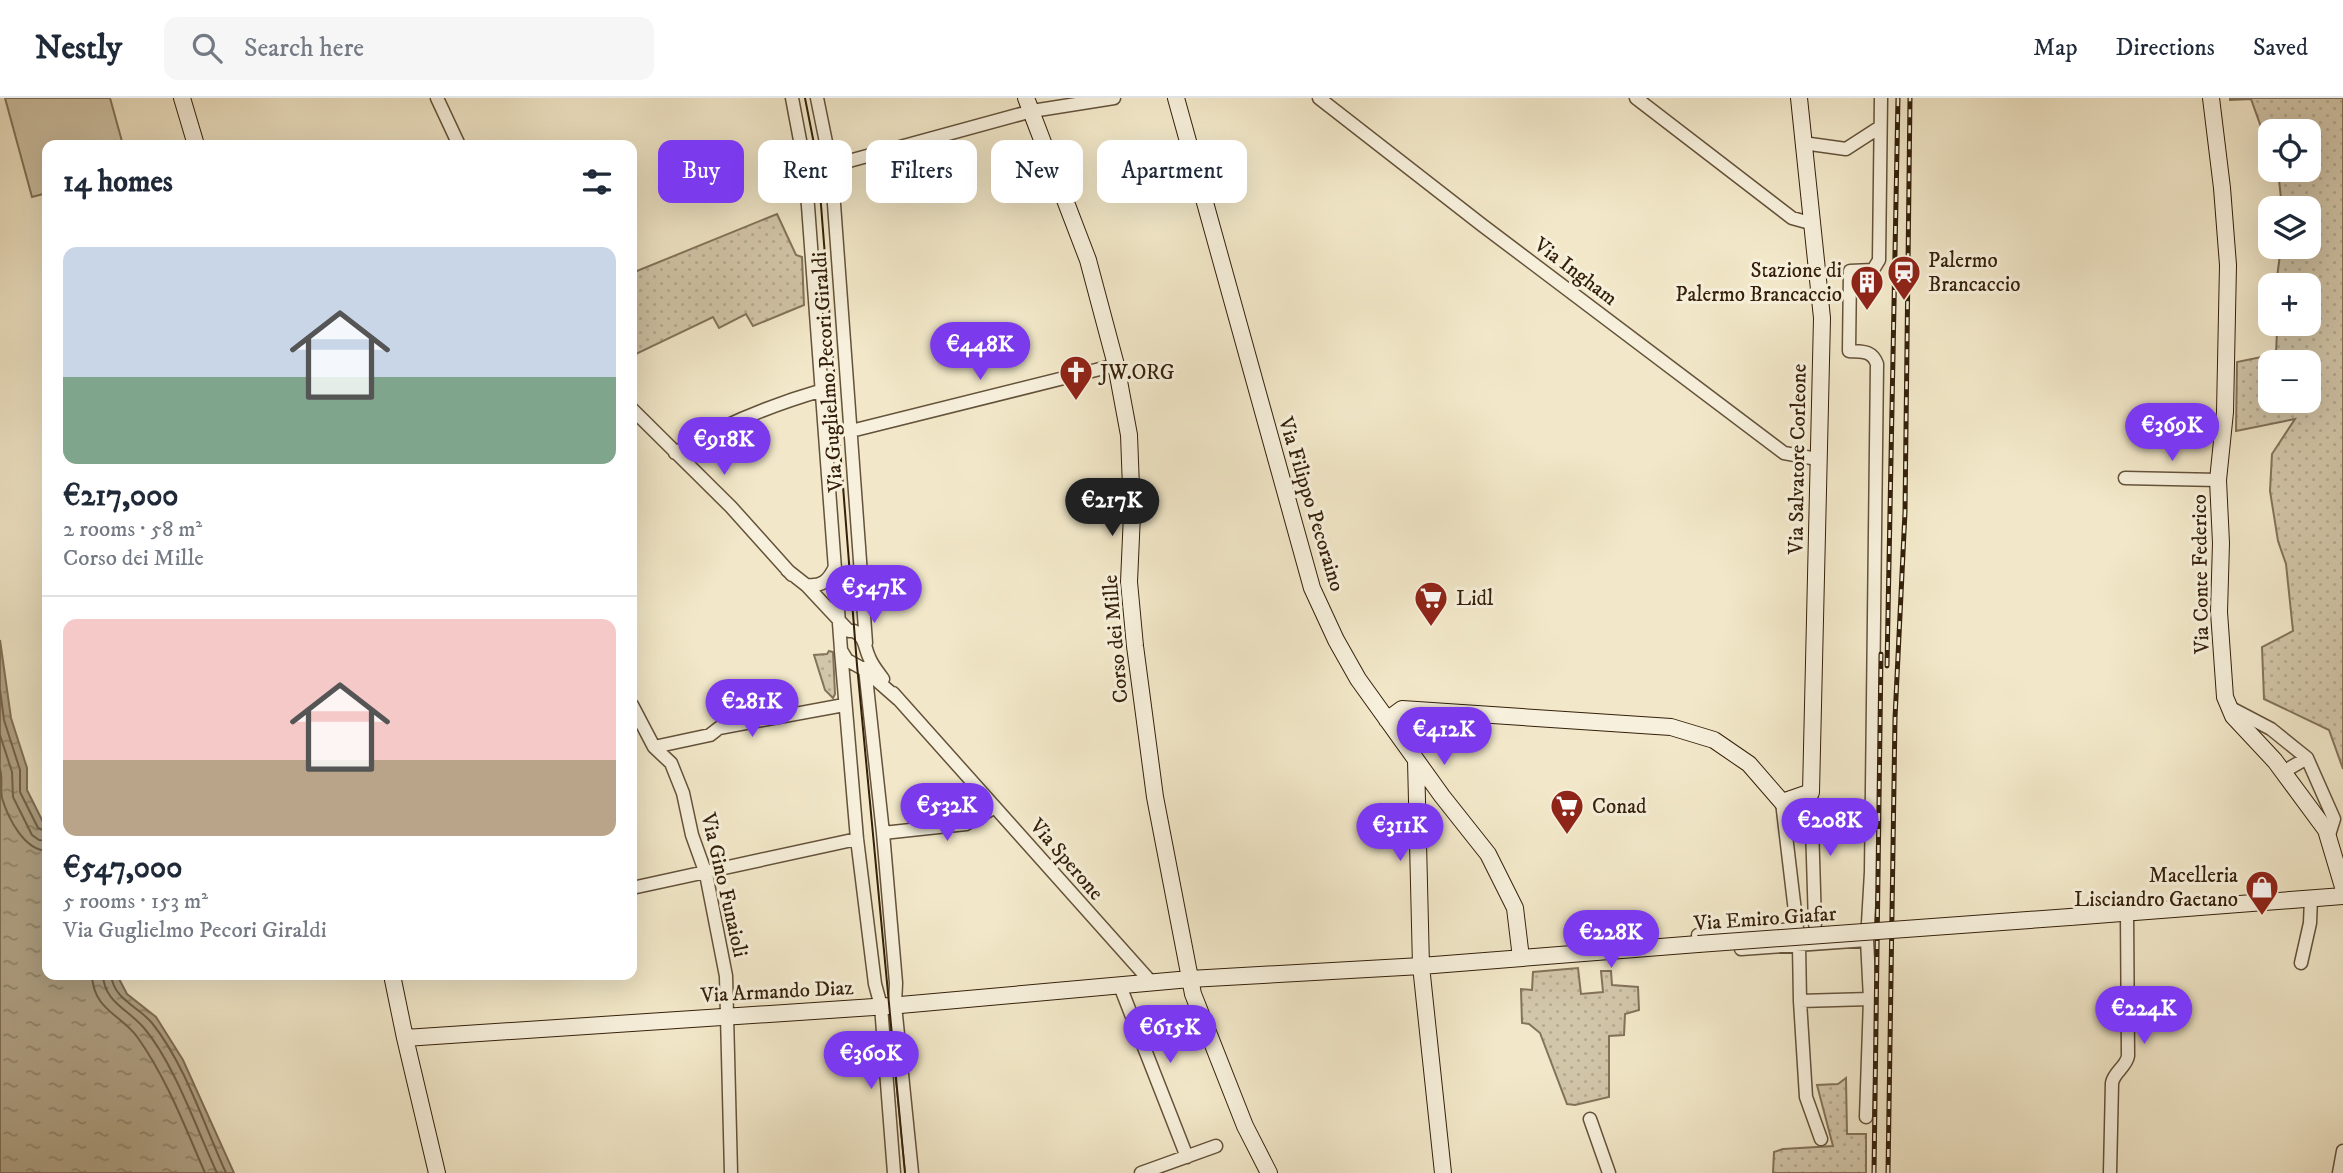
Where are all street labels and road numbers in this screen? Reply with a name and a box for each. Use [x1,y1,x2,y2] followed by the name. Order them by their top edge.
[1528,231,1622,312] street label: Via Ingham
[807,251,849,494] street label: Via Guglielmo Pecori Giraldi
[1783,363,1813,556] street label: Via Salvatore Corleone
[1272,413,1350,595] street label: Via Filippo Pecoraino
[2187,494,2215,655] street label: Via Conte Federico
[1097,573,1135,704] street label: Corso dei Mille
[695,810,753,960] street label: Via Gino Funaioli
[1023,813,1109,906] street label: Via Sperone
[1692,901,1837,937] street label: Via Emiro Giafar
[699,975,854,1009] street label: Via Armando Diaz

